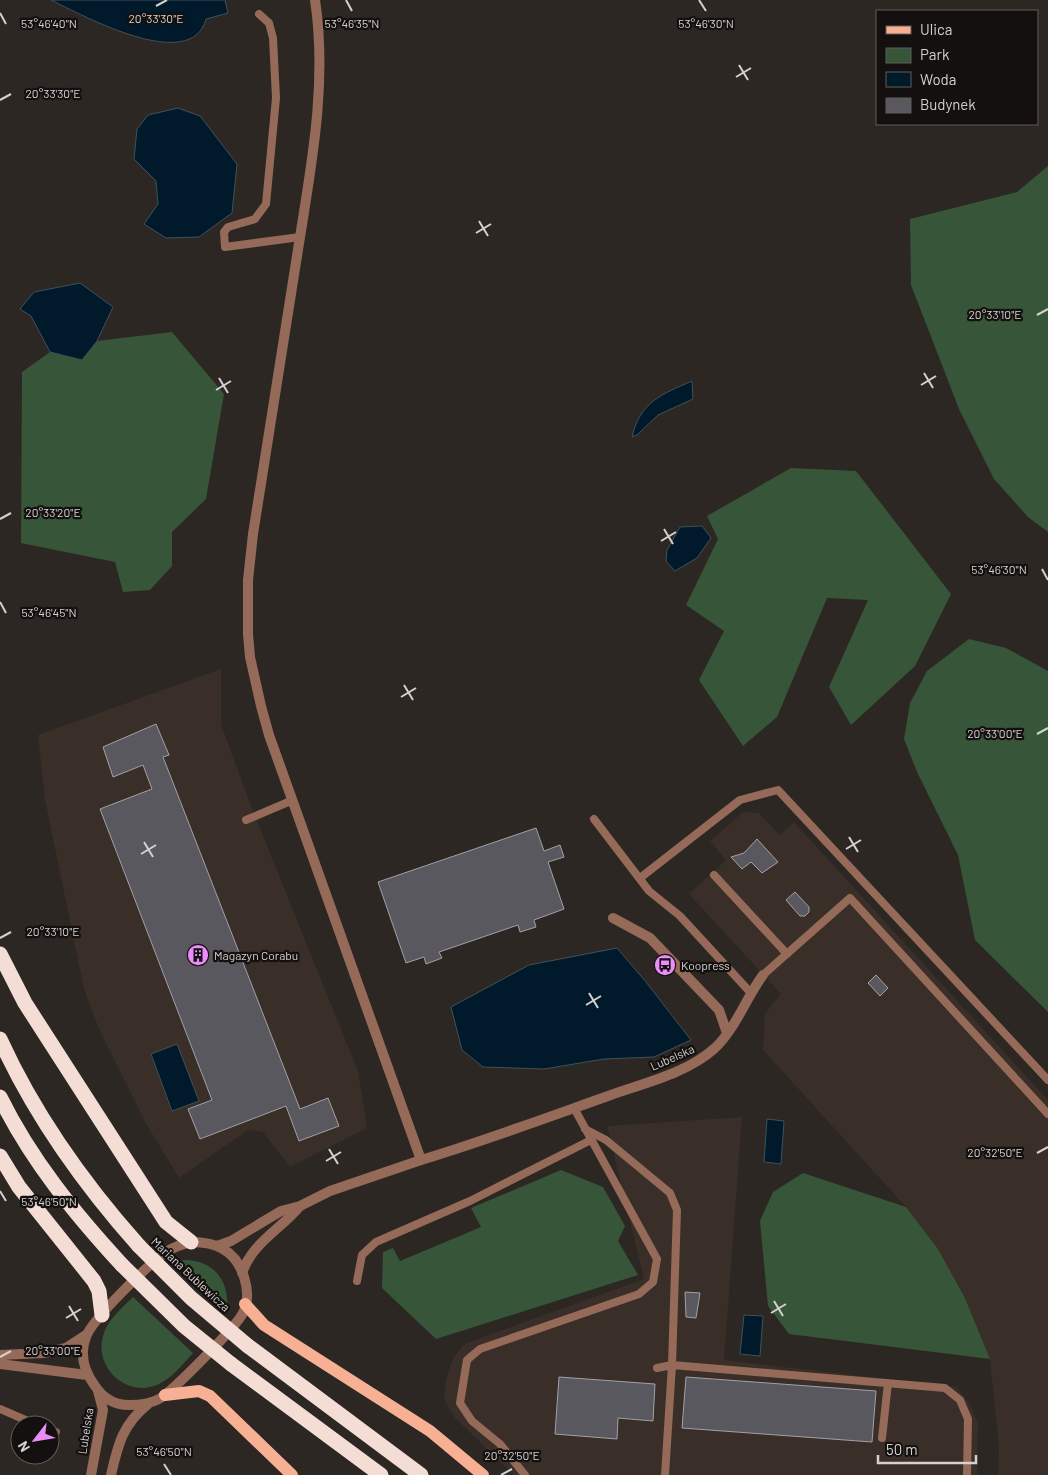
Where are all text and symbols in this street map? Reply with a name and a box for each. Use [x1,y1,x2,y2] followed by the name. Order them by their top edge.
[876,10,1038,125] legend
[128,11,184,25] text: 20°33'30"E
[21,16,77,30] text: 53°46'40"N
[325,16,379,30] text: 53°46'35"N
[678,16,734,30] text: 53°46'30"N
[920,20,952,38] text: Ulica
[920,45,950,63] text: Park
[920,70,956,88] text: Woda
[25,86,81,100] text: 20°33'30"E
[920,95,976,113] text: Budynek
[968,307,1022,321] text: 20°33'10"E
[25,505,81,519] text: 20°33'20"E
[971,562,1027,576] text: 53°46'30"N
[21,605,77,619] text: 53°46'45"N
[967,726,1023,740] text: 20°33'00"E
[26,924,80,938] text: 20°33'10"E
[186,943,210,967] building icon: Magazyn Corabu
[214,948,298,962] place label: Magazyn Corabu
[653,953,677,977] bus stop icon: Koopress
[681,958,730,972] place label: Koopress
[648,1041,696,1073] street label: Lubelska
[967,1145,1023,1159] text: 20°32'50"E
[21,1194,77,1208] text: 53°46'50"N
[149,1234,233,1314] street label: Mariana Bublewicza
[25,1343,81,1357] text: 20°33'00"E
[74,1407,96,1455] street label: Lubelska
[10,1415,60,1465] north arrow
[878,1432,976,1464] scale bar
[14,1439,33,1455] text: N
[886,1440,918,1458] text: 50 m
[136,1444,192,1458] text: 53°46'50"N
[484,1448,540,1462] text: 20°32'50"E

